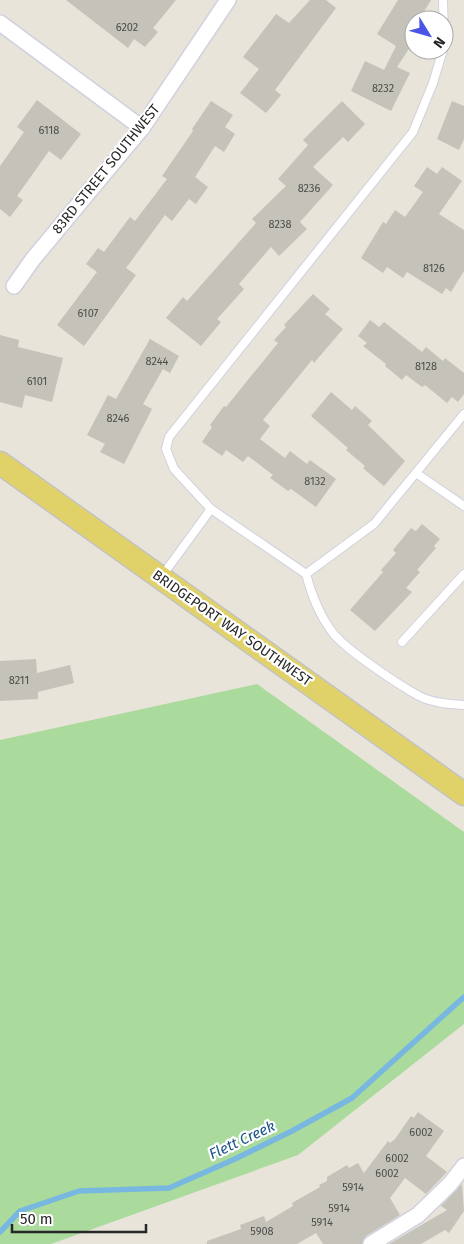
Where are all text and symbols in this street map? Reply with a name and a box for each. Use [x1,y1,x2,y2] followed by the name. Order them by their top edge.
[404,10,454,60] north arrow
[116,21,138,34] house number: 6202
[429,34,449,51] text: N
[372,82,394,95] house number: 8232
[49,100,164,237] street label: 83RD STREET SOUTHWEST
[39,124,59,137] house number: 6118
[298,182,320,195] house number: 8236
[269,218,291,231] house number: 8238
[423,262,445,275] house number: 8126
[78,307,99,320] house number: 6107
[146,355,169,368] house number: 8244
[415,360,437,373] house number: 8128
[27,375,47,388] house number: 6101
[107,412,130,425] house number: 8246
[304,475,326,488] house number: 8132
[149,566,316,690] street label: BRIDGEPORT WAY SOUTHWEST
[9,674,29,687] house number: 8211
[206,1117,278,1163] water label: Flett Creek
[409,1126,433,1139] house number: 6002
[385,1152,409,1165] house number: 6002
[375,1167,399,1180] house number: 6002
[342,1181,364,1194] house number: 5914
[12,1202,146,1234] scale bar
[328,1202,350,1215] house number: 5914
[20,1210,53,1228] text: 50 m
[311,1216,333,1229] house number: 5914
[250,1225,274,1238] house number: 5908

